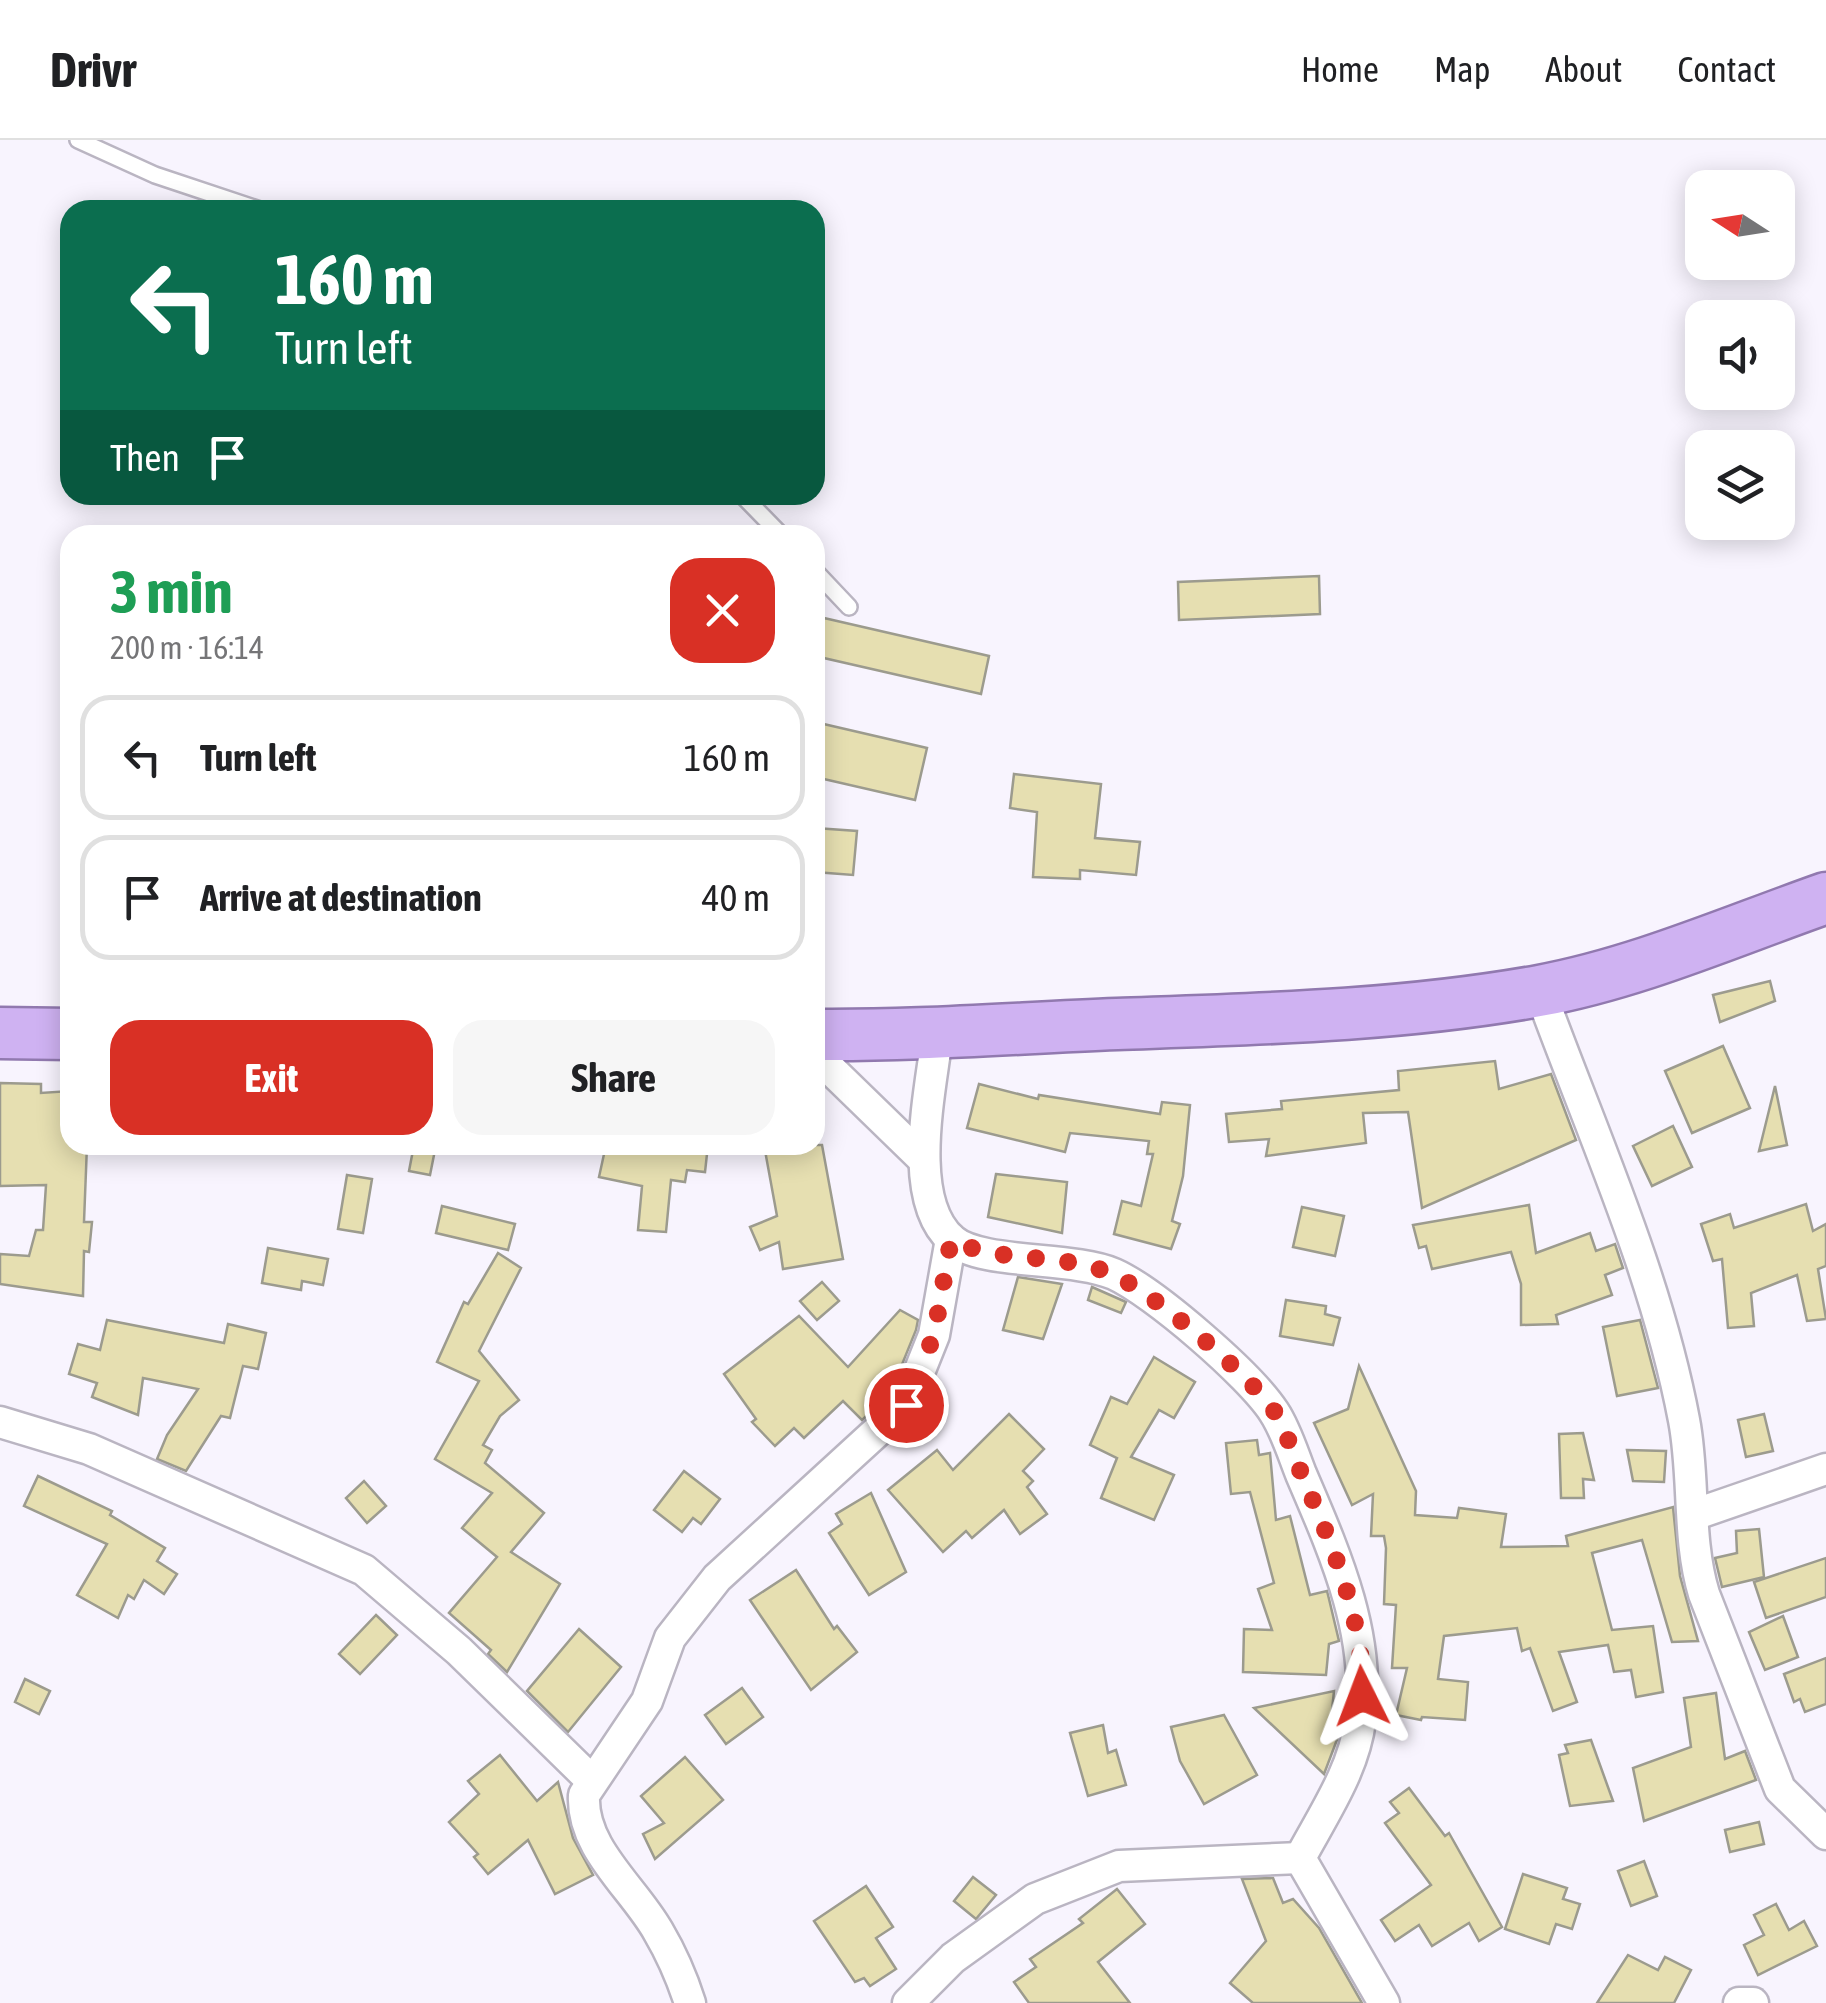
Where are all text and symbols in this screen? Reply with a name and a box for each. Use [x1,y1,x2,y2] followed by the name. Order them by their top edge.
[50,42,136,97] text: Drivr
[1301,49,1379,89] text: Home
[1434,49,1490,89] text: Map
[1545,49,1622,89] text: About
[1677,49,1776,89] text: Contact
[1685,170,1795,280] north arrow
[1685,170,1795,540] map controls
[275,239,434,319] text: 160 m
[110,240,240,370] icon: left
[1685,300,1795,410] button: sound
[275,322,413,374] text: Turn left
[200,430,255,485] icon: arrive
[1685,430,1795,540] button: layers
[110,436,180,479] text: Then
[110,557,233,626] text: 3 min
[670,558,775,663] button: close
[110,629,264,666] text: 200 m · 16:14
[115,730,170,785] icon: left
[200,736,316,779] text: Turn left
[684,736,770,779] text: 160 m
[115,870,170,925] icon: arrive
[200,876,482,919] text: Arrive at destination
[702,876,770,919] text: 40 m
[110,1020,433,1135] button: Exit
[453,1020,775,1135] button: Share
[864,1363,949,1448] pin
[879,1378,934,1433] icon: arrive
[1310,1644,1414,1748] position arrow

